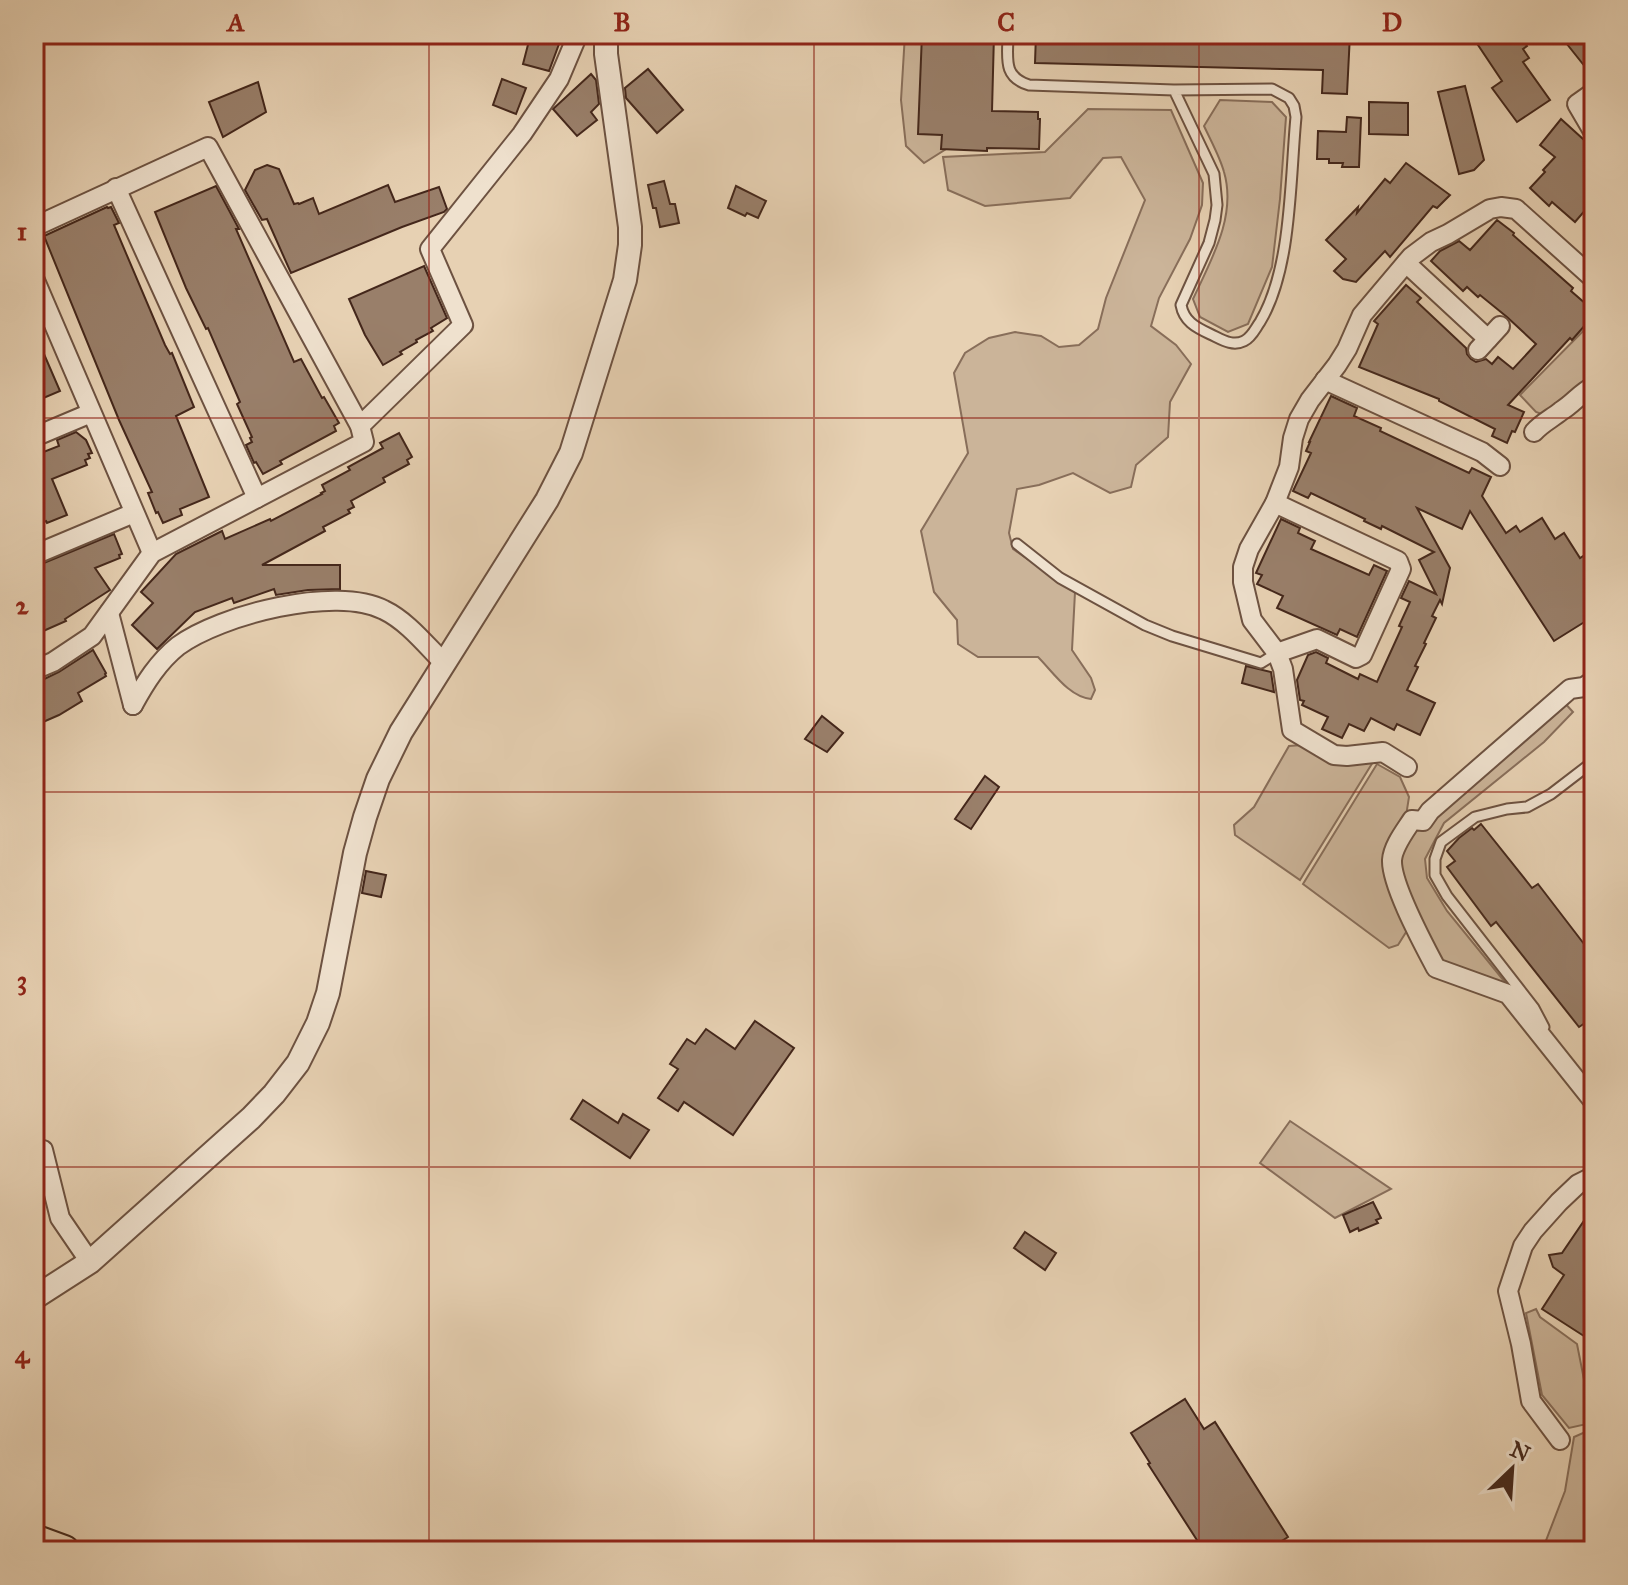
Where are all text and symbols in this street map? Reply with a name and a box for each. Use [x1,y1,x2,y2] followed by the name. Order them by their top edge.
[225,6,245,38] text: A
[613,6,631,38] text: B
[997,6,1015,38] text: C
[1382,6,1402,38] text: D
[17,215,27,247] text: 1
[16,589,30,621] text: 2
[17,964,27,996] text: 3
[15,1338,31,1370] text: 4
[1472,1429,1552,1509] north arrow
[1506,1435,1535,1468] text: N

